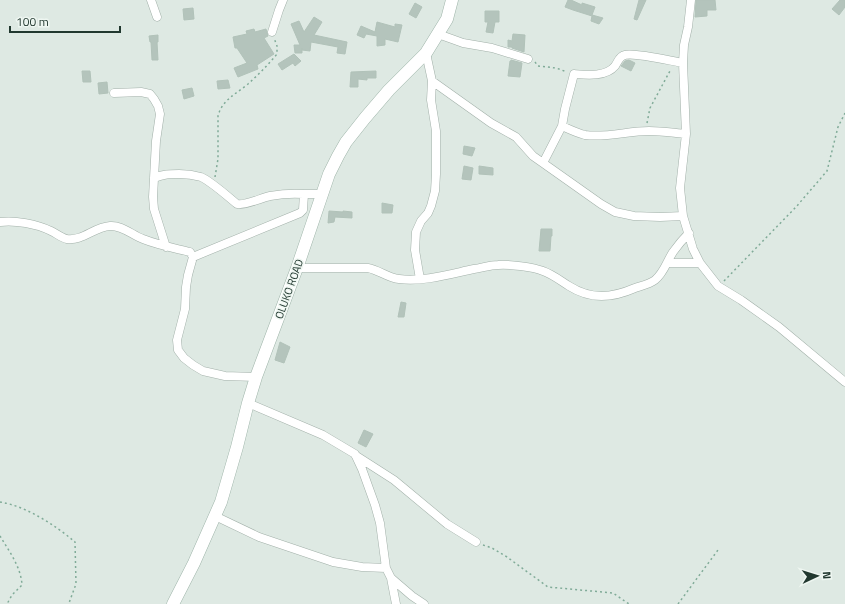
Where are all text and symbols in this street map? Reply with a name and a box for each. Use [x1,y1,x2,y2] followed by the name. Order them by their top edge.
[10,8,120,34] scale bar
[16,12,49,31] text: 100 m
[271,257,307,321] street label: OLUKO ROAD
[797,556,837,596] north arrow
[819,571,835,580] text: N

